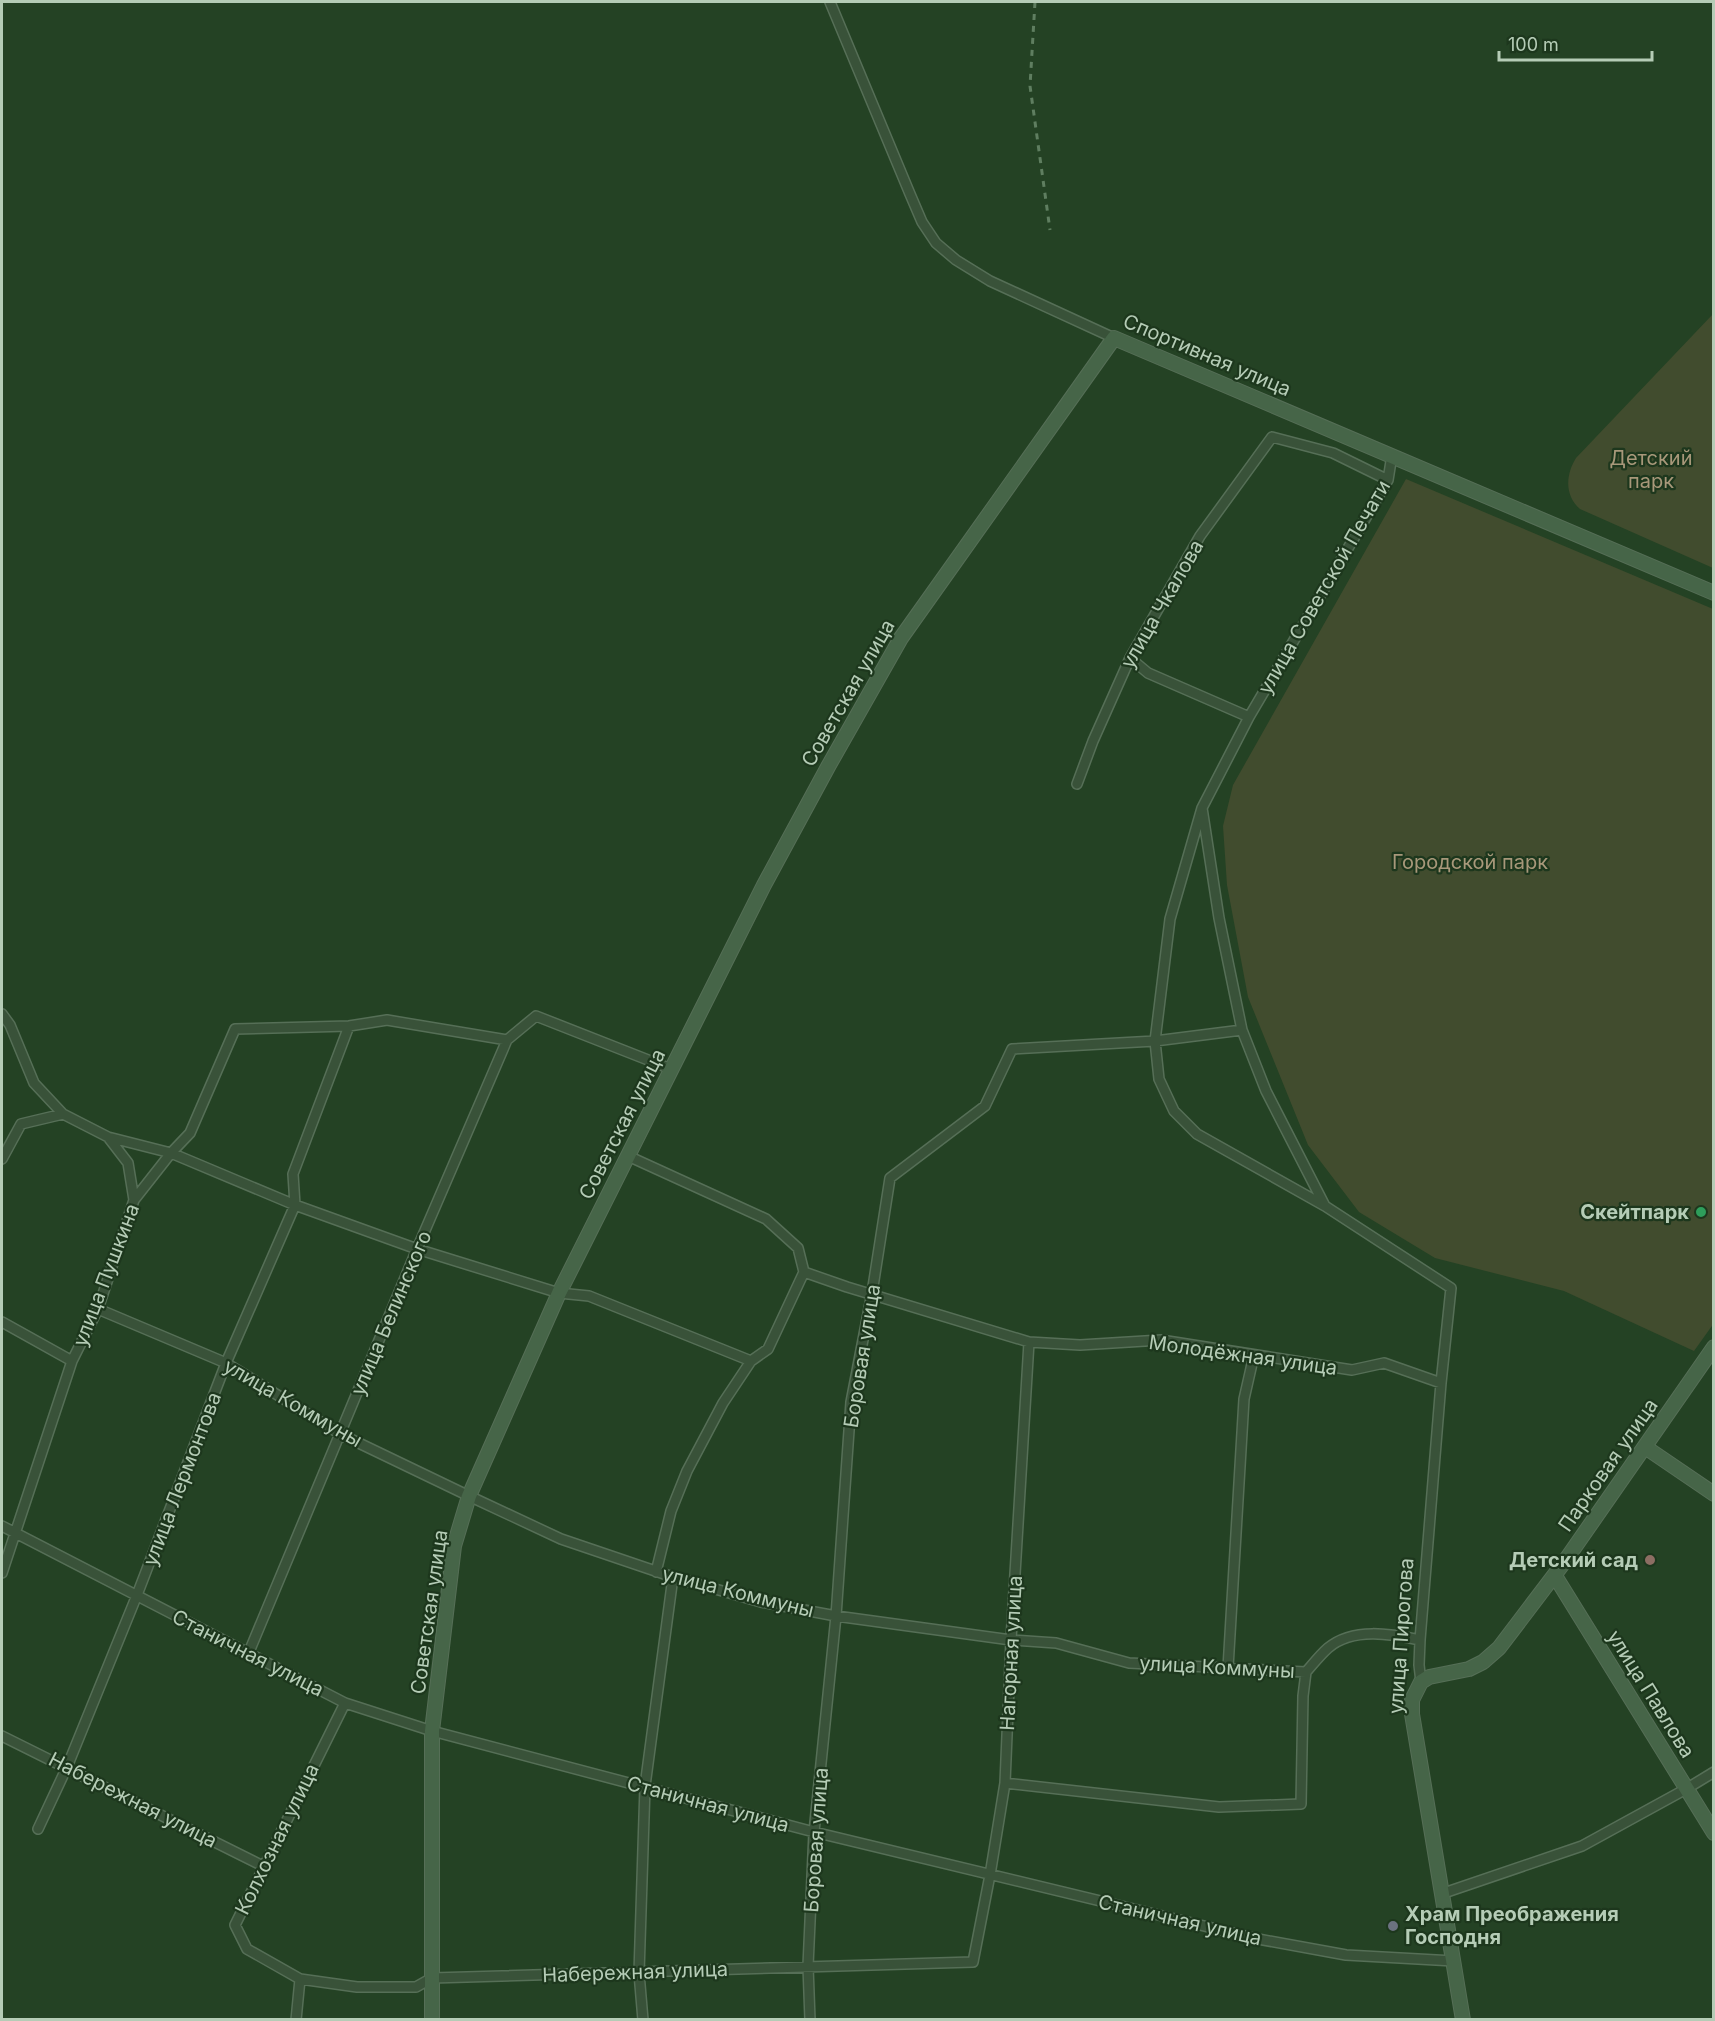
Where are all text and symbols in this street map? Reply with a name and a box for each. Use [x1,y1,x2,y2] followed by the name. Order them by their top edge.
[1499,24,1652,62] scale bar
[1508,34,1559,55] text: 100 m
[1119,309,1295,401] street label: Спортивная улица
[1610,446,1692,493] park label: Детский парк
[1253,476,1395,698] street label: улица Советской Печати
[1115,535,1209,673] street label: улица Чкалова
[796,615,900,771] street label: Советская улица
[1392,850,1548,874] park label: Городской парк
[574,1045,670,1203] street label: Советская улица
[68,1200,144,1350] street label: улица Пушкина
[1580,1200,1689,1224] place label: Скейтпарк
[1694,1205,1708,1219] marker: Скейтпарк
[345,1227,437,1399] street label: улица Белинского
[839,1282,885,1430] street label: Боровая улица
[1147,1330,1339,1380] street label: Молодёжная улица
[220,1354,366,1452] street label: улица Коммуны
[138,1389,226,1569] street label: улица Лермонтова
[1553,1394,1663,1536] street label: Парковая улица
[406,1528,452,1696] street label: Советская улица
[1509,1548,1638,1572] place label: Детский сад
[1643,1553,1657,1567] marker: Детский сад
[1384,1557,1418,1715] street label: улица Пирогова
[660,1562,816,1622] street label: улица Коммуны
[995,1575,1027,1731] street label: Нагорная улица
[168,1604,328,1702] street label: Станичная улица
[1602,1626,1700,1762] street label: улица Павлова
[1139,1651,1295,1683] street label: улица Коммуны
[45,1747,221,1853] street label: Набережная улица
[230,1760,324,1918] street label: Колхозная улица
[799,1767,833,1913] street label: Боровая улица
[624,1771,792,1837] street label: Станичная улица
[1096,1890,1264,1950] street label: Станичная улица
[1405,1902,1619,1949] place label: Храм Преображения Господня
[1386,1919,1400,1933] marker: Храм Преображения Господня
[542,1957,728,1987] street label: Набережная улица

